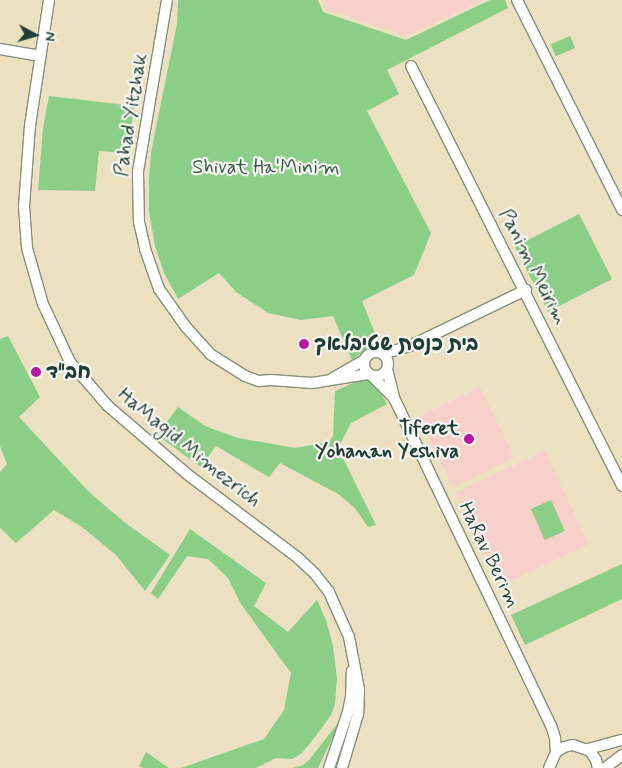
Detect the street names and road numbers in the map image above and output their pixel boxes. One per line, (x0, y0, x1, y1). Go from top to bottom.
street label: Pahad Yitzhak (109, 52, 153, 178)
street label: Panim Meirim (493, 205, 573, 329)
street label: HaMagid Mimezrich (114, 384, 264, 512)
street label: HaRav Berim (453, 498, 525, 612)

